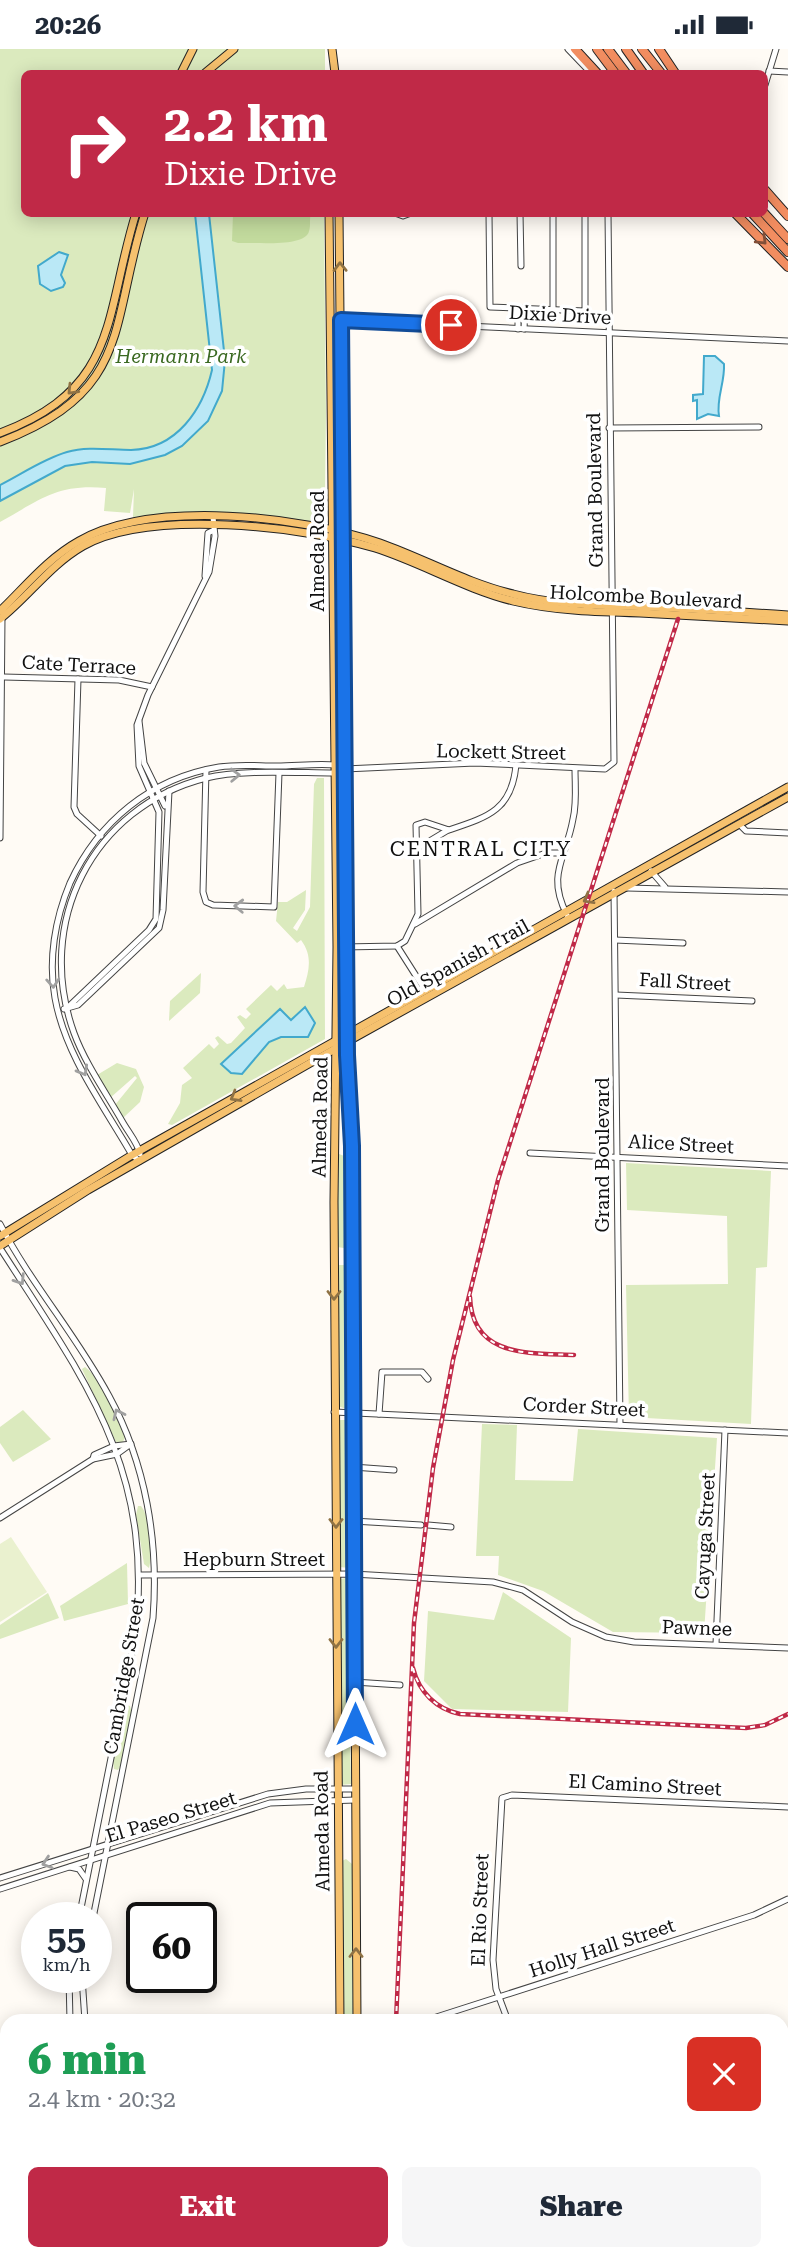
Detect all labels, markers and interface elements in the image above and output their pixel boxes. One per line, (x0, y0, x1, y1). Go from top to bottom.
text: 20:26 (35, 10, 101, 40)
text: 2.2 km (164, 96, 328, 153)
icon: right (49, 98, 140, 189)
text: Dixie Drive (164, 155, 337, 193)
one-way arrow (753, 232, 766, 245)
one-way arrow (332, 261, 348, 272)
pin (421, 295, 481, 355)
street label: Dixie Drive (508, 301, 612, 329)
icon: arrive (432, 306, 470, 344)
park label: Hermann Park (115, 345, 247, 368)
one-way arrow (68, 382, 81, 395)
street label: Grand Boulevard (582, 412, 608, 568)
street label: Almeda Road (306, 490, 329, 612)
street label: Holcombe Boulevard (549, 580, 743, 614)
street label: Cate Terrace (21, 651, 137, 679)
street label: Lockett Street (436, 739, 566, 765)
one-way arrow (230, 767, 241, 782)
district label: CENTRAL CITY (390, 837, 572, 861)
one-way arrow (583, 891, 595, 904)
one-way arrow (233, 898, 244, 913)
street label: Old Spanish Trail (383, 914, 533, 1012)
street label: Fall Street (639, 968, 731, 996)
one-way arrow (46, 978, 61, 989)
street label: Almeda Road (307, 1056, 333, 1178)
one-way arrow (75, 1064, 88, 1076)
street label: Grand Boulevard (591, 1077, 614, 1233)
one-way arrow (230, 1088, 243, 1101)
street label: Alice Street (628, 1130, 734, 1158)
one-way arrow (12, 1272, 25, 1285)
one-way arrow (326, 1290, 342, 1301)
street label: Corder Street (522, 1392, 646, 1422)
one-way arrow (112, 1409, 126, 1422)
street label: Cayuga Street (690, 1472, 720, 1600)
one-way arrow (328, 1518, 344, 1528)
street label: Hepburn Street (183, 1548, 325, 1571)
street label: Cambridge Street (99, 1596, 149, 1756)
street label: Pawnee (661, 1615, 733, 1641)
one-way arrow (328, 1638, 344, 1649)
position arrow (318, 1687, 392, 1761)
street label: Almeda Road (309, 1770, 335, 1892)
street label: El Camino Street (568, 1770, 722, 1800)
street label: El Paseo Street (103, 1786, 239, 1848)
street label: El Rio Street (467, 1853, 493, 1967)
one-way arrow (41, 1855, 53, 1869)
speed limit sign: 60 (126, 1902, 217, 1993)
street label: Holly Hall Street (526, 1914, 678, 1982)
text: 55 (47, 1918, 86, 1959)
one-way arrow (348, 1947, 364, 1958)
text: km/h (42, 1954, 91, 1975)
text: 6 min (28, 2035, 146, 2084)
button: close (687, 2037, 761, 2111)
text: 2.4 km · 20:32 (28, 2086, 176, 2113)
button: Exit (28, 2167, 388, 2247)
button: Share (402, 2167, 761, 2247)

